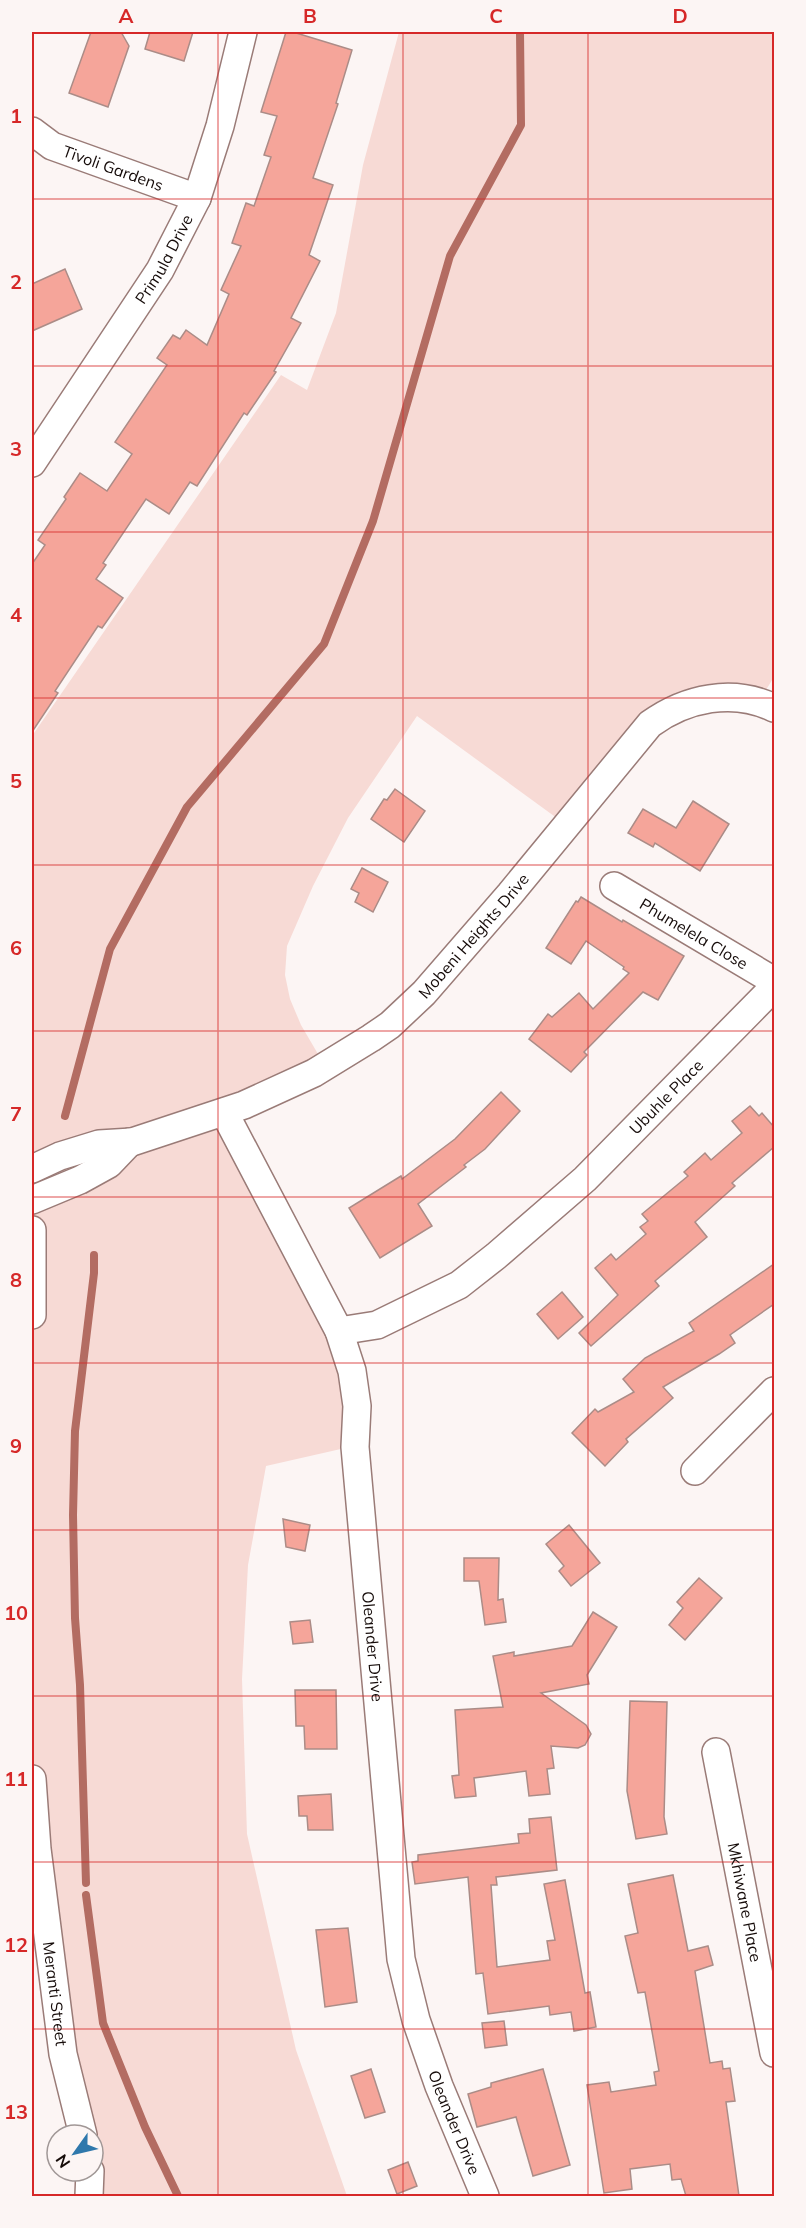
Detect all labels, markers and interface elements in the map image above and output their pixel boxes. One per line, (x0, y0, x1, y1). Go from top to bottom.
text: A (119, 3, 134, 28)
text: B (303, 3, 317, 28)
text: C (489, 3, 503, 28)
text: D (672, 3, 688, 28)
text: 1 (10, 103, 22, 128)
street label: Tivoli Gardens (60, 141, 166, 195)
street label: Primula Drive (130, 211, 197, 307)
text: 2 (10, 269, 22, 294)
text: 3 (10, 436, 22, 461)
text: 4 (10, 602, 22, 627)
text: 5 (10, 768, 22, 793)
street label: Mobeni Heights Drive (414, 869, 533, 1002)
street label: Phumelela Close (636, 894, 752, 973)
text: 6 (10, 935, 22, 960)
street label: Ubuhle Place (625, 1055, 707, 1138)
text: 7 (10, 1101, 22, 1126)
text: 8 (10, 1267, 22, 1292)
text: 9 (10, 1433, 22, 1458)
street label: Oleander Drive (358, 1590, 388, 1703)
text: 10 (4, 1600, 28, 1625)
text: 11 (4, 1766, 28, 1791)
street label: Mkhiwane Place (724, 1841, 766, 1964)
text: 12 (4, 1932, 28, 1957)
street label: Meranti Street (39, 1940, 72, 2047)
street label: Oleander Drive (424, 2068, 485, 2177)
text: 13 (4, 2099, 28, 2124)
north arrow (45, 2123, 105, 2183)
text: N (51, 2151, 74, 2172)

